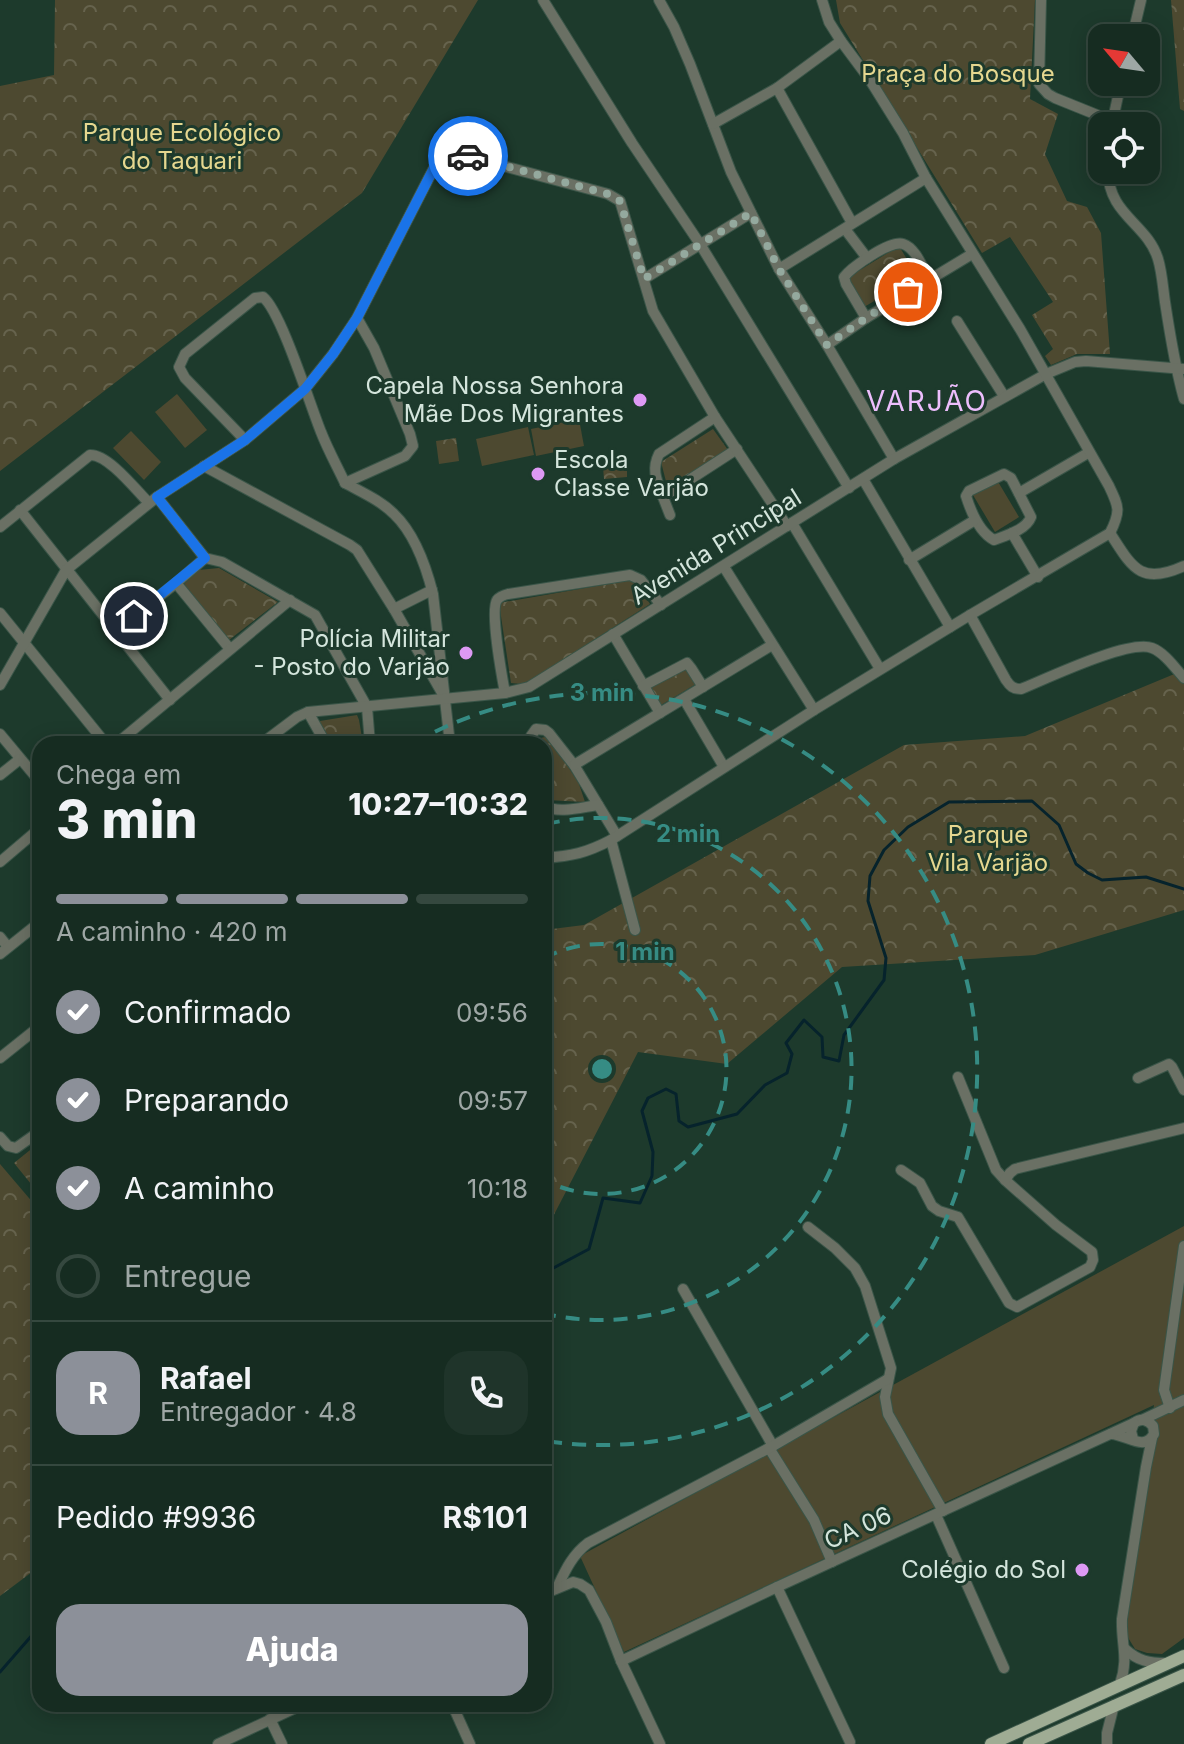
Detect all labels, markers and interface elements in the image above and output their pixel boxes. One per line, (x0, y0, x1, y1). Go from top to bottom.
north arrow (1088, 24, 1160, 96)
map controls (1088, 24, 1160, 184)
park label: Praça do Bosque (861, 59, 1055, 88)
button: locate (1088, 112, 1160, 184)
courier (428, 116, 508, 196)
park label: Parque Ecológico do Taquari (83, 118, 281, 175)
icon: car (446, 134, 490, 178)
pin (874, 258, 942, 326)
icon: bag (886, 270, 930, 314)
place label: Capela Nossa Senhora Mãe Dos Migrantes (366, 371, 624, 428)
district label: VARJÃO (866, 384, 988, 418)
marker: Capela Nossa Senhora Mãe Dos Migrantes (631, 391, 649, 409)
place label: Escola Classe Varjão (554, 445, 709, 502)
marker: Escola Classe Varjão (529, 465, 547, 483)
street label: Avenida Principal (625, 483, 806, 611)
pin (100, 582, 168, 650)
icon: home (112, 594, 156, 638)
place label: Polícia Militar - Posto do Varjão (253, 624, 450, 681)
marker: Polícia Militar - Posto do Varjão (457, 644, 475, 662)
text: 3 min (570, 678, 634, 707)
text: Chega em (56, 759, 181, 790)
text: 10:27–10:32 (348, 786, 528, 822)
text: 3 min (56, 788, 198, 851)
text: 2 min (656, 819, 720, 848)
park label: Parque Vila Varjão (928, 820, 1048, 877)
text: A caminho · 420 m (56, 916, 288, 947)
text: 1 min (615, 937, 675, 966)
icon: check (56, 990, 100, 1034)
text: Confirmado (124, 994, 291, 1030)
text: 09:56 (456, 997, 528, 1028)
centre of rings (588, 1055, 616, 1083)
icon: check (56, 1078, 100, 1122)
text: Preparando (124, 1082, 289, 1118)
text: 09:57 (457, 1085, 528, 1116)
icon: check (56, 1166, 100, 1210)
text: A caminho (124, 1170, 274, 1206)
text: 10:18 (467, 1173, 528, 1204)
text: Entregue (124, 1258, 252, 1294)
button: phone (444, 1351, 528, 1435)
text: Rafael (160, 1360, 252, 1396)
text: R (88, 1375, 108, 1411)
text: Entregador · 4.8 (160, 1396, 357, 1427)
text: Pedido #9936 (56, 1499, 256, 1535)
text: R$101 (443, 1499, 528, 1535)
street label: CA 06 (820, 1500, 896, 1555)
place label: Colégio do Sol (901, 1555, 1066, 1584)
marker: Colégio do Sol (1073, 1561, 1091, 1579)
button: Ajuda (56, 1604, 528, 1696)

